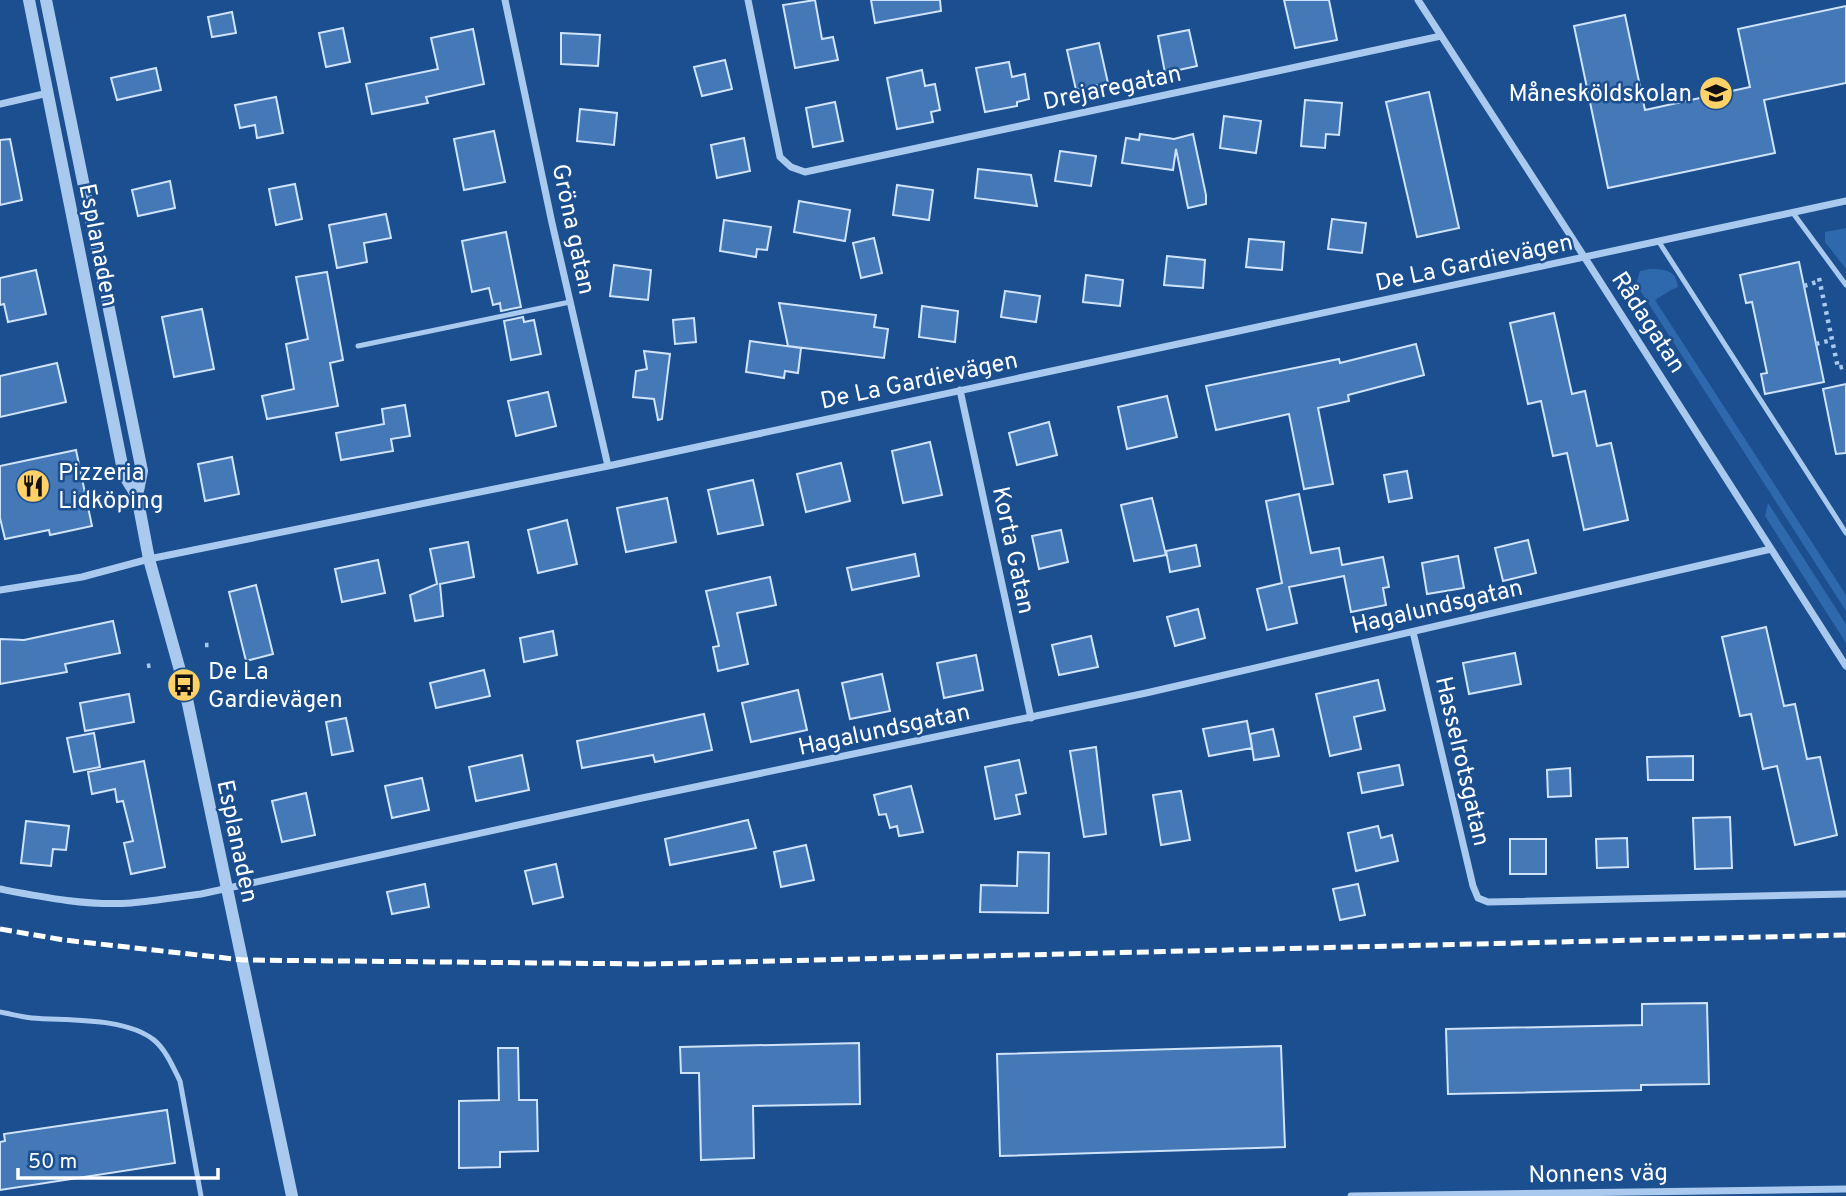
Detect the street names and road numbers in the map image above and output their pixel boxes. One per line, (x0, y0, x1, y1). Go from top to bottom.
street label: Drejaregatan (1041, 60, 1184, 118)
street label: Gröna gatan (544, 161, 600, 297)
street label: Esplanaden (70, 181, 124, 309)
street label: De La Gardievägen (1373, 228, 1576, 300)
street label: Rådagatan (1603, 267, 1691, 379)
street label: De La Gardievägen (818, 346, 1021, 418)
street label: Korta Gatan (984, 484, 1040, 617)
street label: Hagalundsgatan (1349, 574, 1526, 642)
street label: Hasselrotsgatan (1427, 674, 1495, 849)
street label: Hagalundsgatan (796, 698, 973, 764)
street label: Esplanaden (208, 777, 264, 906)
street label: Nonnens väg (1528, 1159, 1668, 1191)

